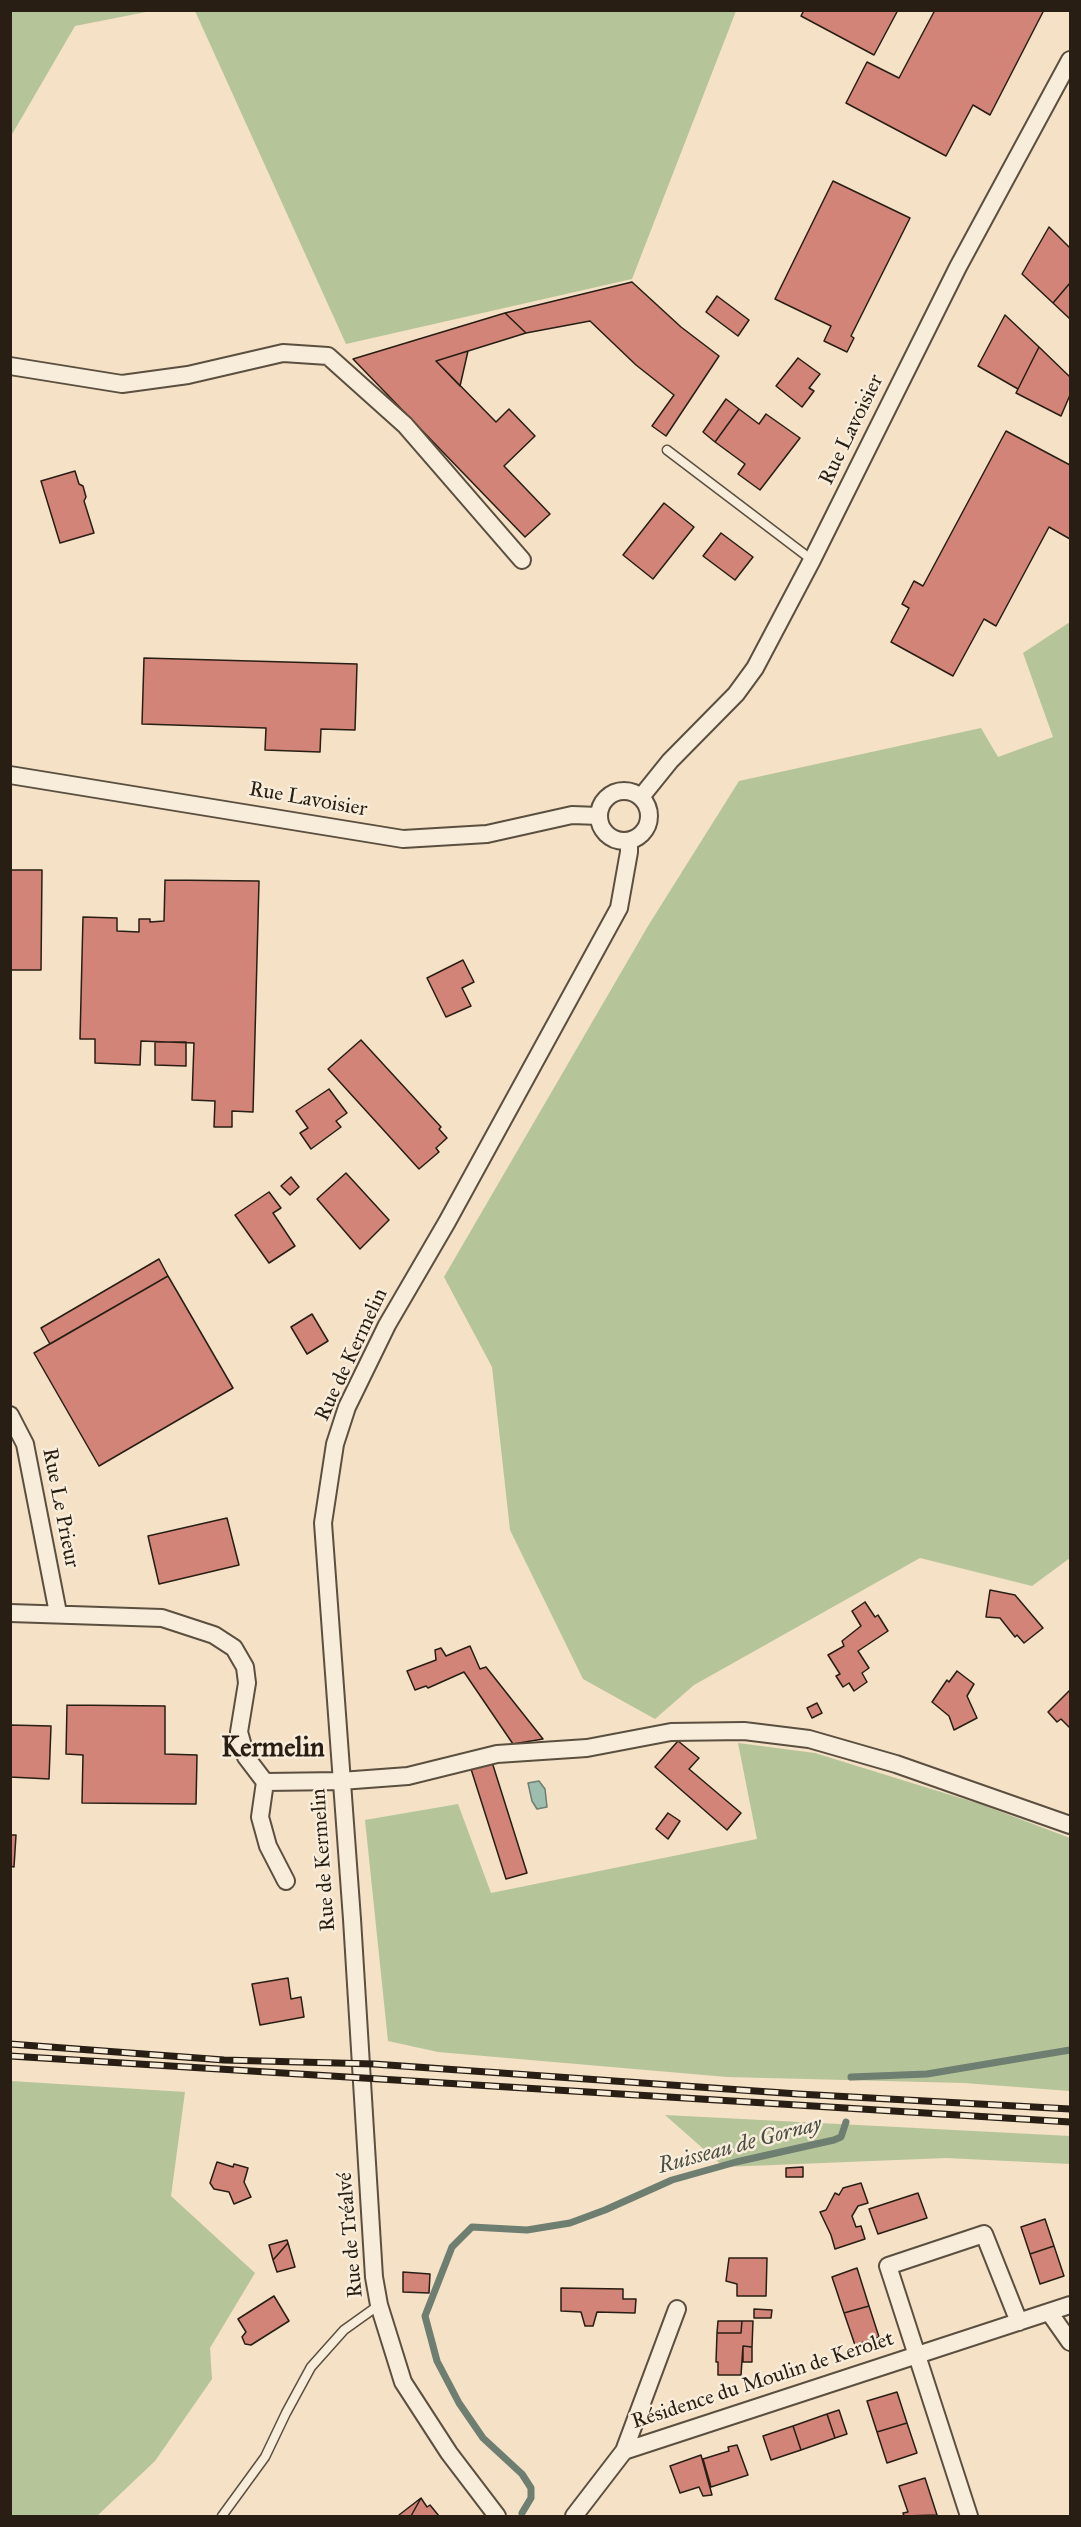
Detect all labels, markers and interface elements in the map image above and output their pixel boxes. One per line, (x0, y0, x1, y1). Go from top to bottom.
street label: Rue Lavoisier (814, 371, 890, 489)
street label: Rue Lavoisier (247, 777, 369, 823)
street label: Rue de Kermelin (310, 1285, 394, 1425)
street label: Rue Le Prieur (36, 1446, 84, 1570)
district label: Kermelin (221, 1733, 325, 1765)
street label: Rue de Kermelin (306, 1788, 342, 1932)
water label: Ruisseau de Gornay (655, 2112, 825, 2180)
street label: Rue de Tréalvé (333, 2171, 369, 2299)
street label: Résidence du Moulin de Kerolet (629, 2327, 897, 2435)

